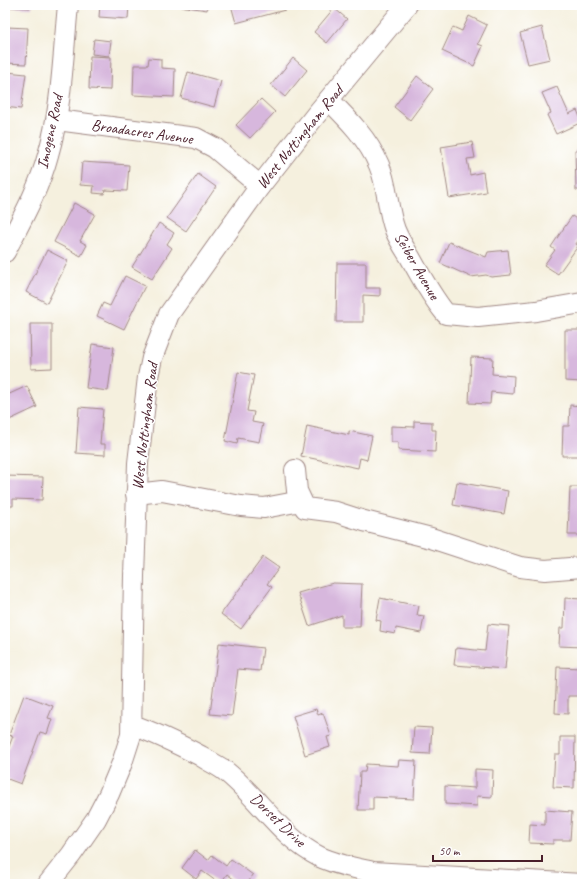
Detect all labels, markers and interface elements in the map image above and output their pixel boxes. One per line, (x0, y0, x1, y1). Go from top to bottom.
street label: West Nottingham Road (252, 79, 350, 193)
street label: Imogene Road (32, 90, 68, 171)
street label: Broadacres Avenue (90, 115, 196, 149)
street label: Seiber Avenue (390, 229, 445, 305)
street label: West Nottingham Road (127, 359, 163, 491)
street label: Dorset Drive (246, 789, 311, 853)
scale bar (433, 837, 542, 863)
text: 50 m (439, 843, 461, 859)

